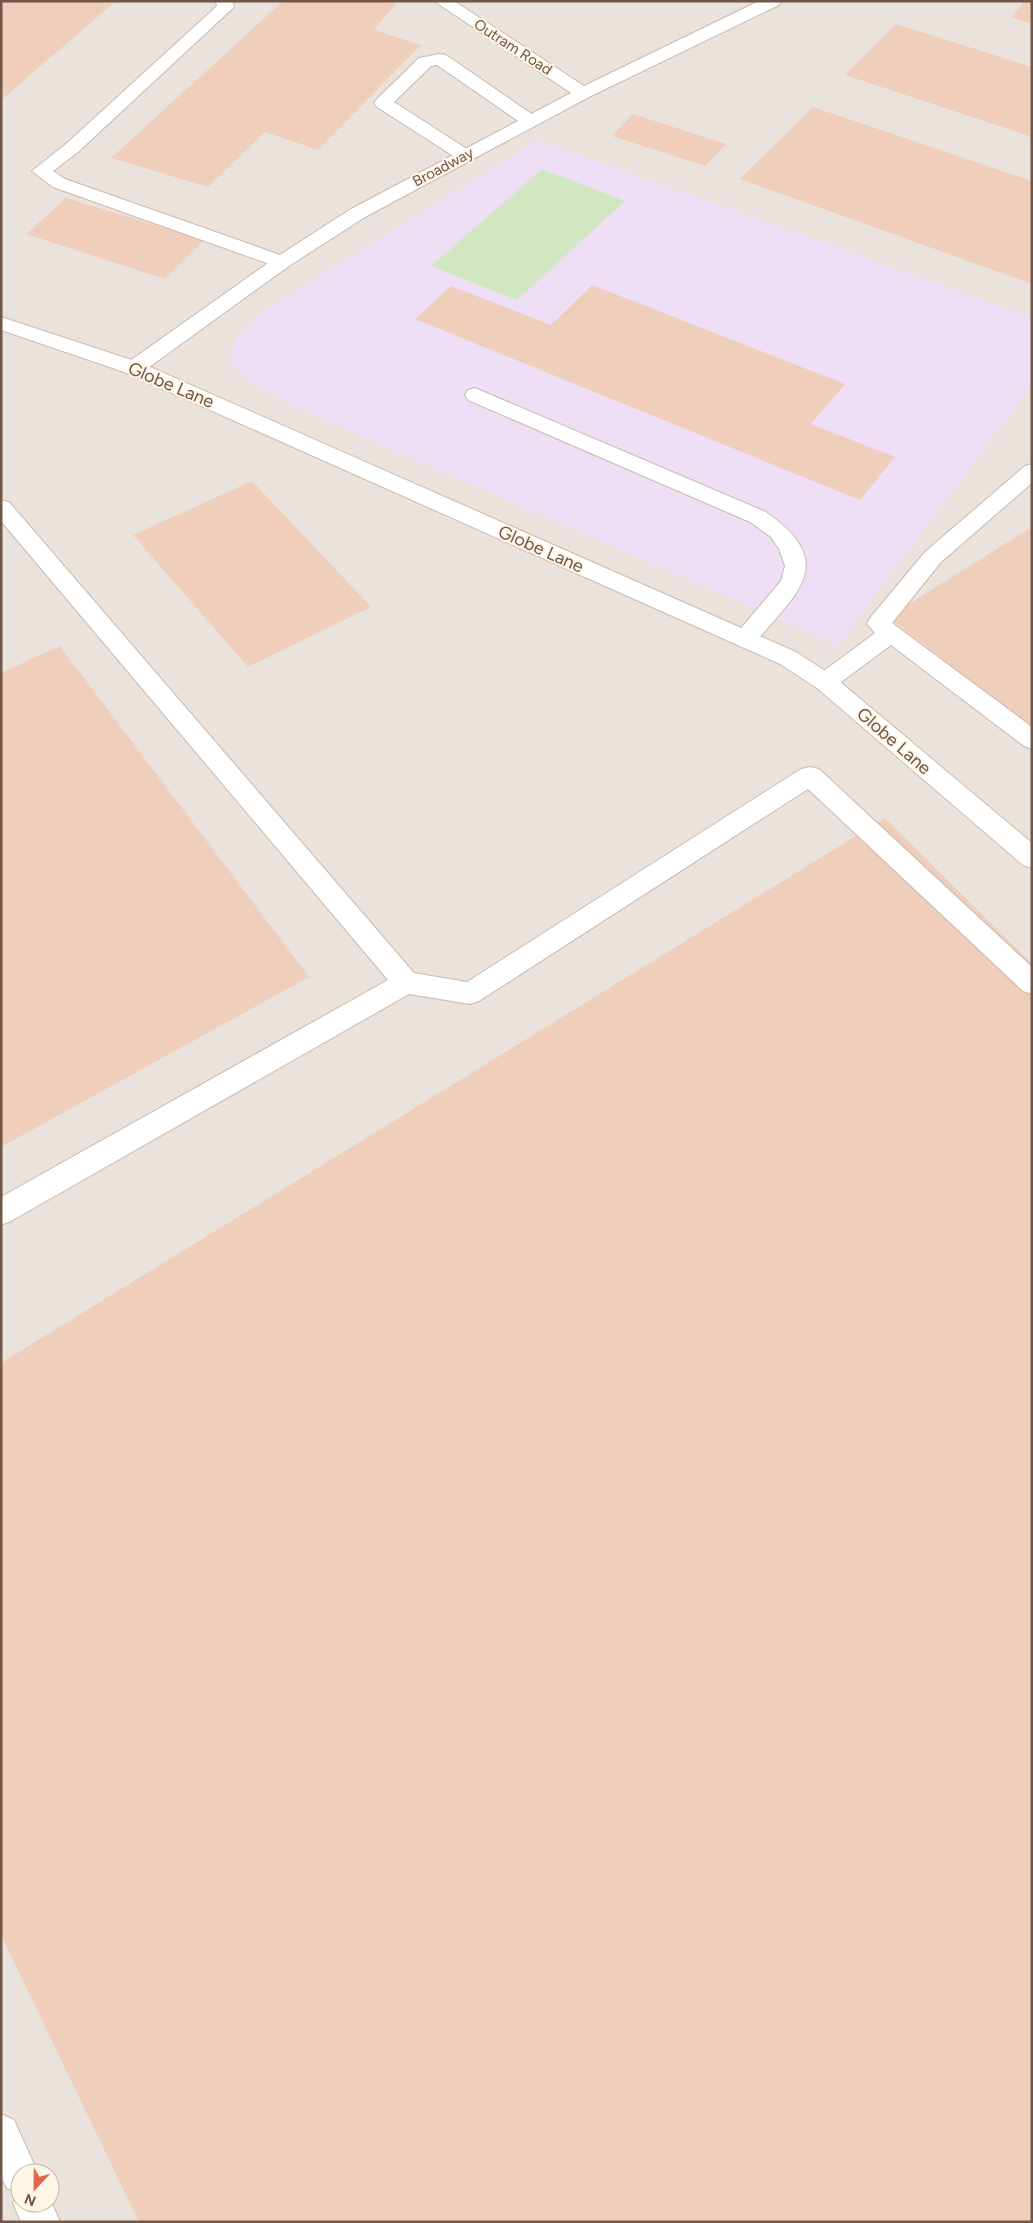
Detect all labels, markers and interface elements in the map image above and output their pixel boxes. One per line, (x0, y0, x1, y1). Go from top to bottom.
street label: Outram Road (471, 15, 555, 79)
street label: Broadway (409, 143, 477, 191)
street label: Globe Lane (125, 357, 217, 413)
street label: Globe Lane (495, 520, 587, 578)
street label: Globe Lane (852, 703, 936, 779)
north arrow (10, 2163, 60, 2213)
text: N (22, 2190, 39, 2209)

